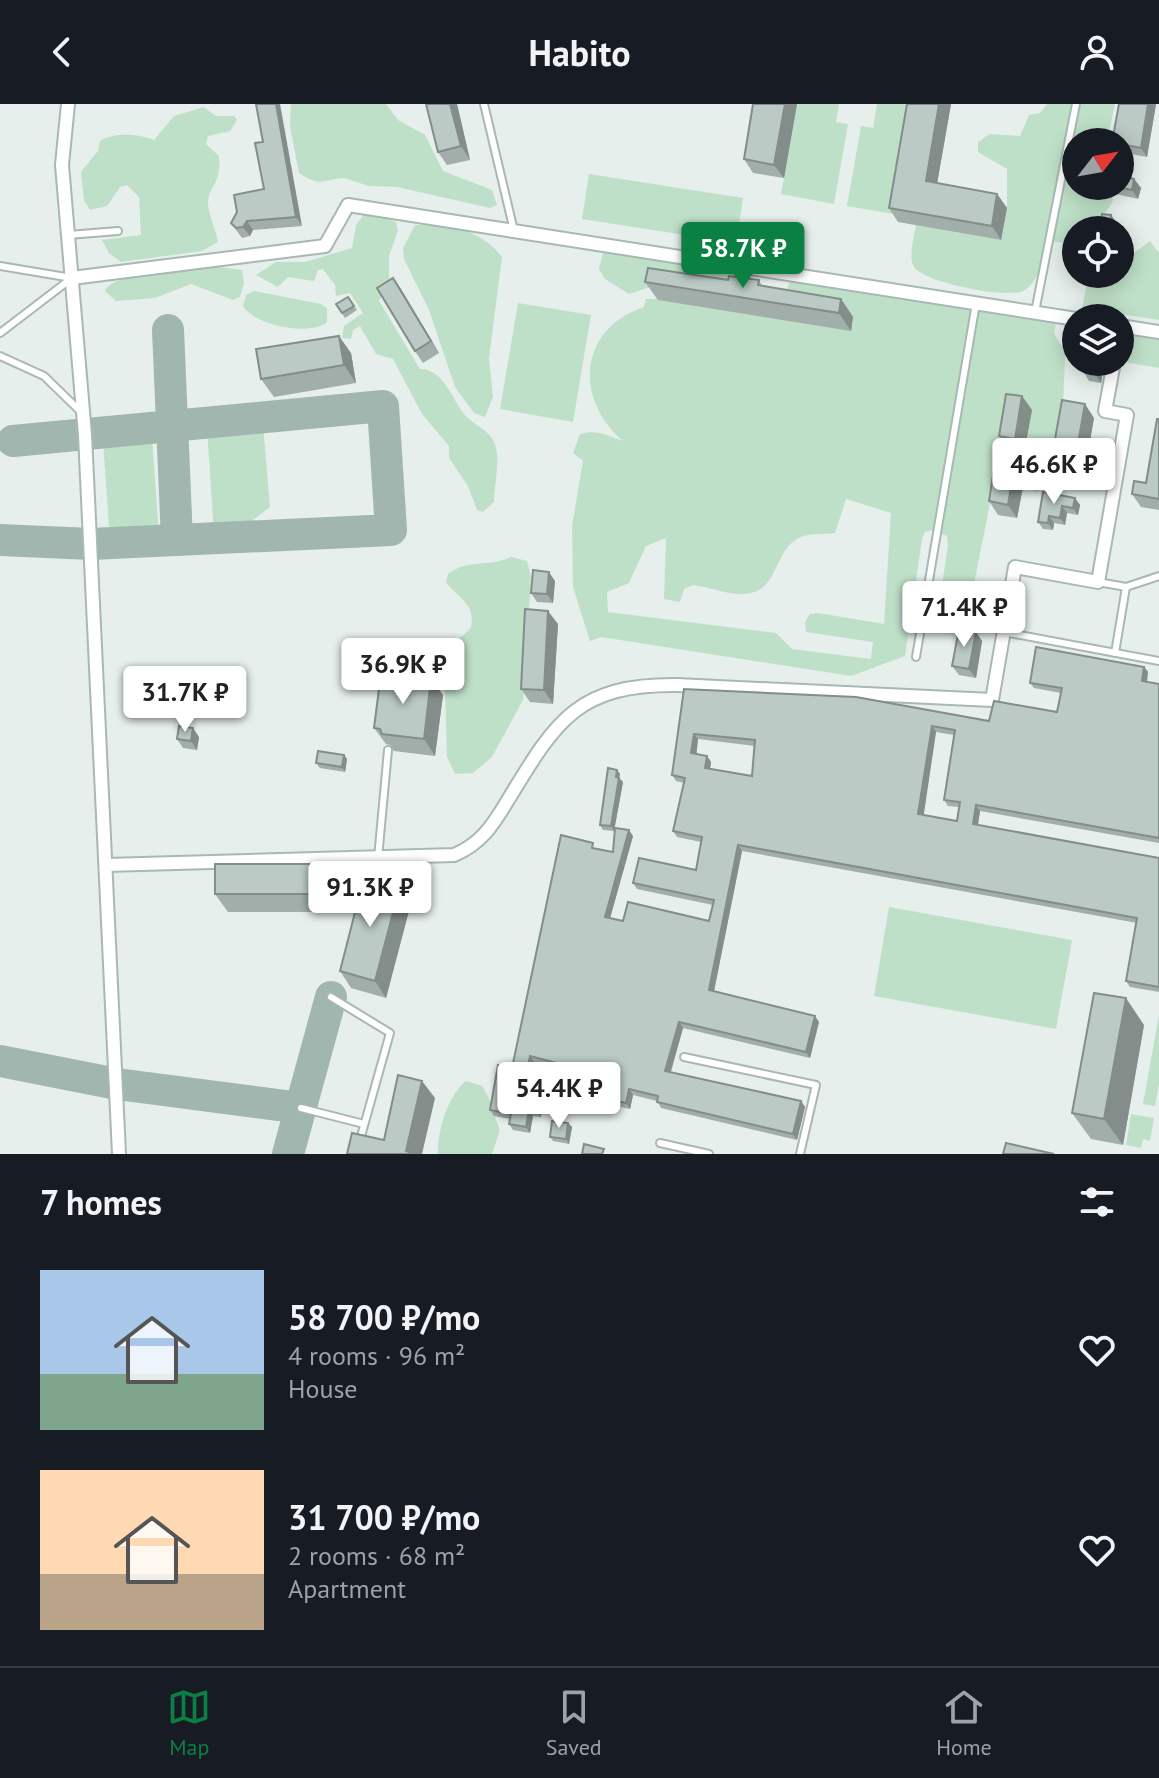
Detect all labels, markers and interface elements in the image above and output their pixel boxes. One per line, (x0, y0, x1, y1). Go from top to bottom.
text: Habito (529, 29, 631, 76)
icon: back (40, 30, 84, 74)
icon: person (1075, 30, 1119, 74)
north arrow (1062, 128, 1134, 200)
map controls (1062, 128, 1134, 376)
button: locate (1062, 216, 1134, 288)
pin: 58.7K ₽ (669, 222, 817, 290)
text: 58.7K ₽ (699, 231, 787, 264)
button: layers (1062, 304, 1134, 376)
pin: 46.6K ₽ (980, 438, 1128, 506)
text: 46.6K ₽ (1010, 447, 1098, 480)
pin: 71.4K ₽ (890, 581, 1038, 649)
text: 71.4K ₽ (920, 590, 1008, 623)
pin: 36.9K ₽ (329, 638, 477, 706)
text: 36.9K ₽ (359, 647, 447, 680)
pin: 31.7K ₽ (111, 666, 259, 734)
text: 31.7K ₽ (141, 675, 229, 708)
pin: 91.3K ₽ (296, 861, 444, 929)
text: 91.3K ₽ (326, 870, 414, 903)
pin: 54.4K ₽ (485, 1062, 633, 1130)
text: 54.4K ₽ (515, 1071, 603, 1104)
text: 7 homes (40, 1180, 162, 1224)
icon: filters (1075, 1180, 1119, 1224)
text: 58 700 ₽/mo (288, 1295, 480, 1339)
icon: home (104, 1302, 200, 1398)
icon: heart (1075, 1328, 1119, 1372)
text: 4 rooms · 96 m² (288, 1339, 465, 1372)
text: House (288, 1372, 358, 1405)
text: 31 700 ₽/mo (288, 1495, 480, 1539)
icon: home (104, 1502, 200, 1598)
icon: heart (1075, 1528, 1119, 1572)
text: 2 rooms · 68 m² (288, 1539, 465, 1572)
text: Apartment (288, 1572, 406, 1605)
tab: Map (167, 1685, 211, 1761)
tab: Saved (546, 1685, 602, 1761)
tab: Home (936, 1685, 992, 1761)

